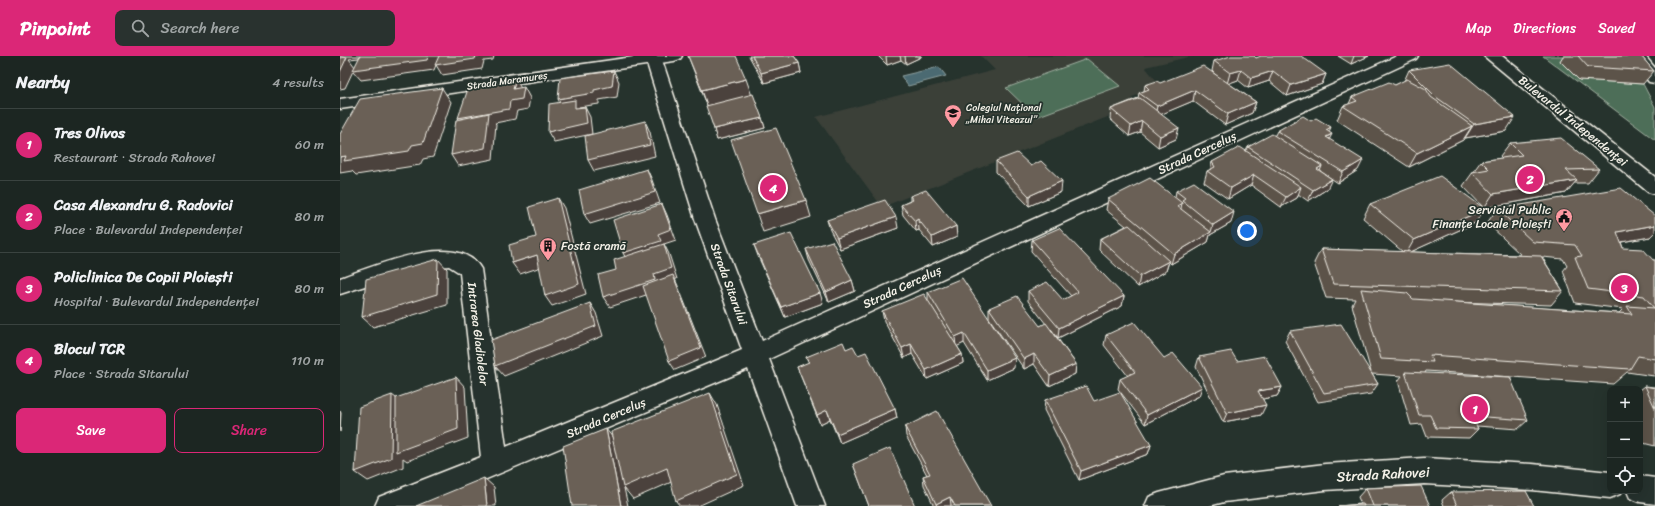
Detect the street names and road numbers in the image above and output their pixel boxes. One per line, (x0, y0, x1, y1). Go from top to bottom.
street label: Strada Maramureș (466, 66, 549, 96)
street label: Bulevardul Independenței (1513, 70, 1633, 173)
street label: Strada Cerceluș (1154, 125, 1241, 181)
street label: Strada Sitarului (704, 240, 754, 329)
street label: Strada Cerceluș (859, 259, 946, 315)
street label: Intrarea Gladiolelor (461, 280, 495, 388)
street label: Strada Cerceluș (563, 391, 650, 445)
street label: Strada Rahovei (1336, 460, 1431, 489)

